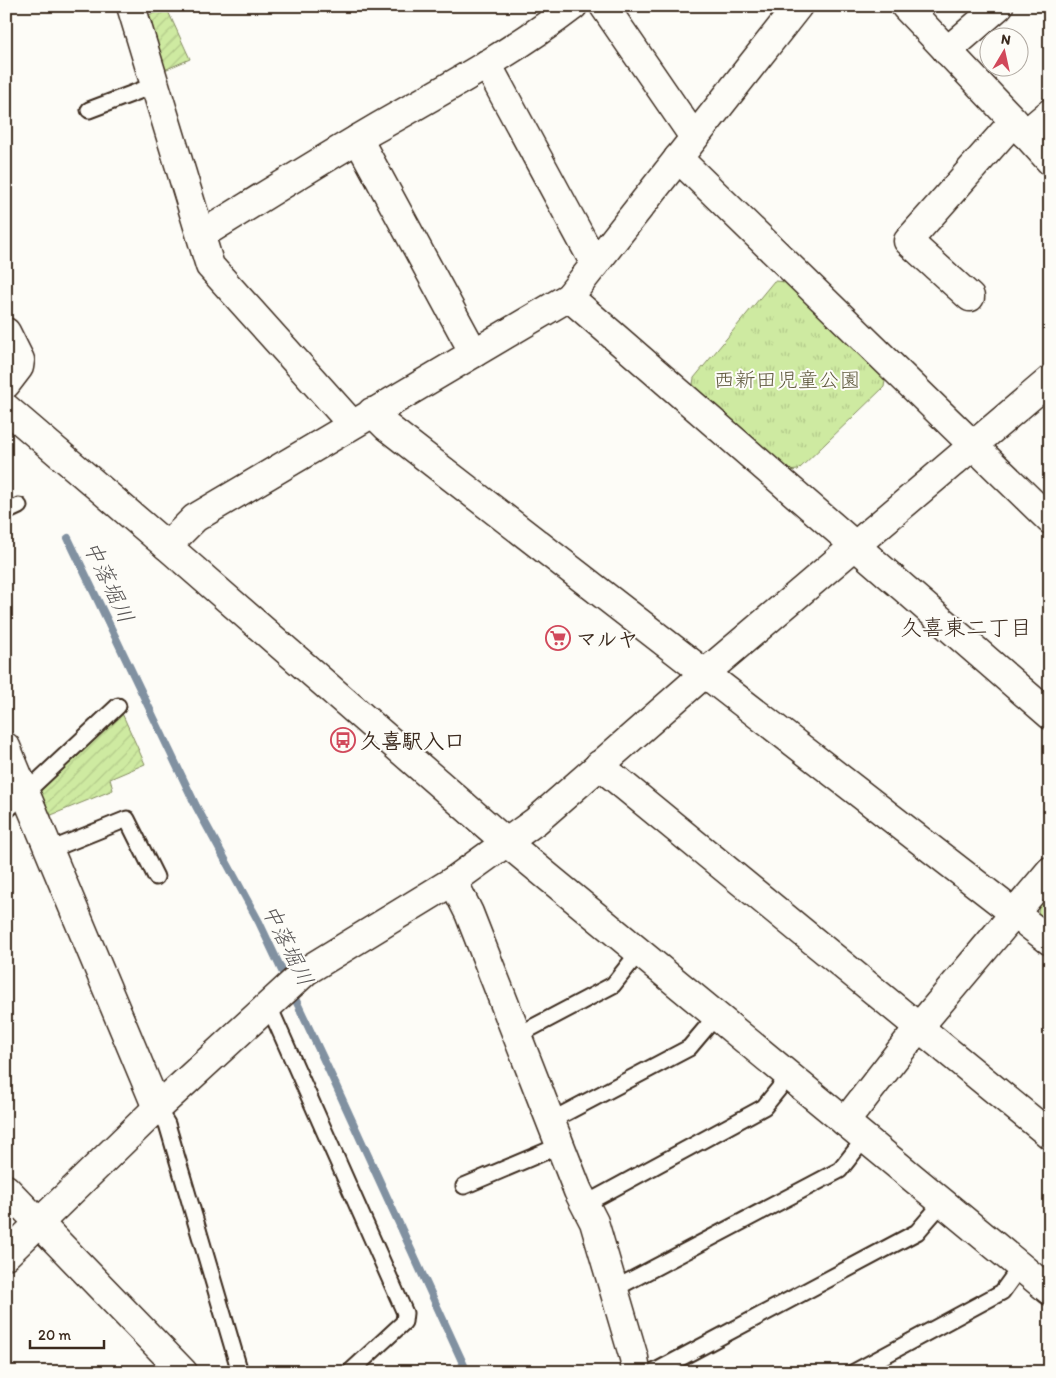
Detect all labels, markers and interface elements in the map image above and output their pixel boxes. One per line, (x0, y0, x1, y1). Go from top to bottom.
north arrow (978, 28, 1028, 78)
text: N (1000, 31, 1012, 49)
park label: 西新田児童公園 (714, 367, 861, 392)
water label: 中落堀川 (78, 536, 140, 628)
district label: 久喜東二丁目 (900, 614, 1032, 641)
supermarket icon: マルヤ (545, 625, 571, 651)
place label: マルヤ (576, 626, 639, 651)
bus stop icon: 久喜駅入口 (330, 727, 356, 753)
place label: 久喜駅入口 (360, 728, 465, 753)
water label: 中落堀川 (257, 900, 319, 990)
scale bar (30, 1318, 104, 1350)
text: 20 m (38, 1326, 72, 1344)

